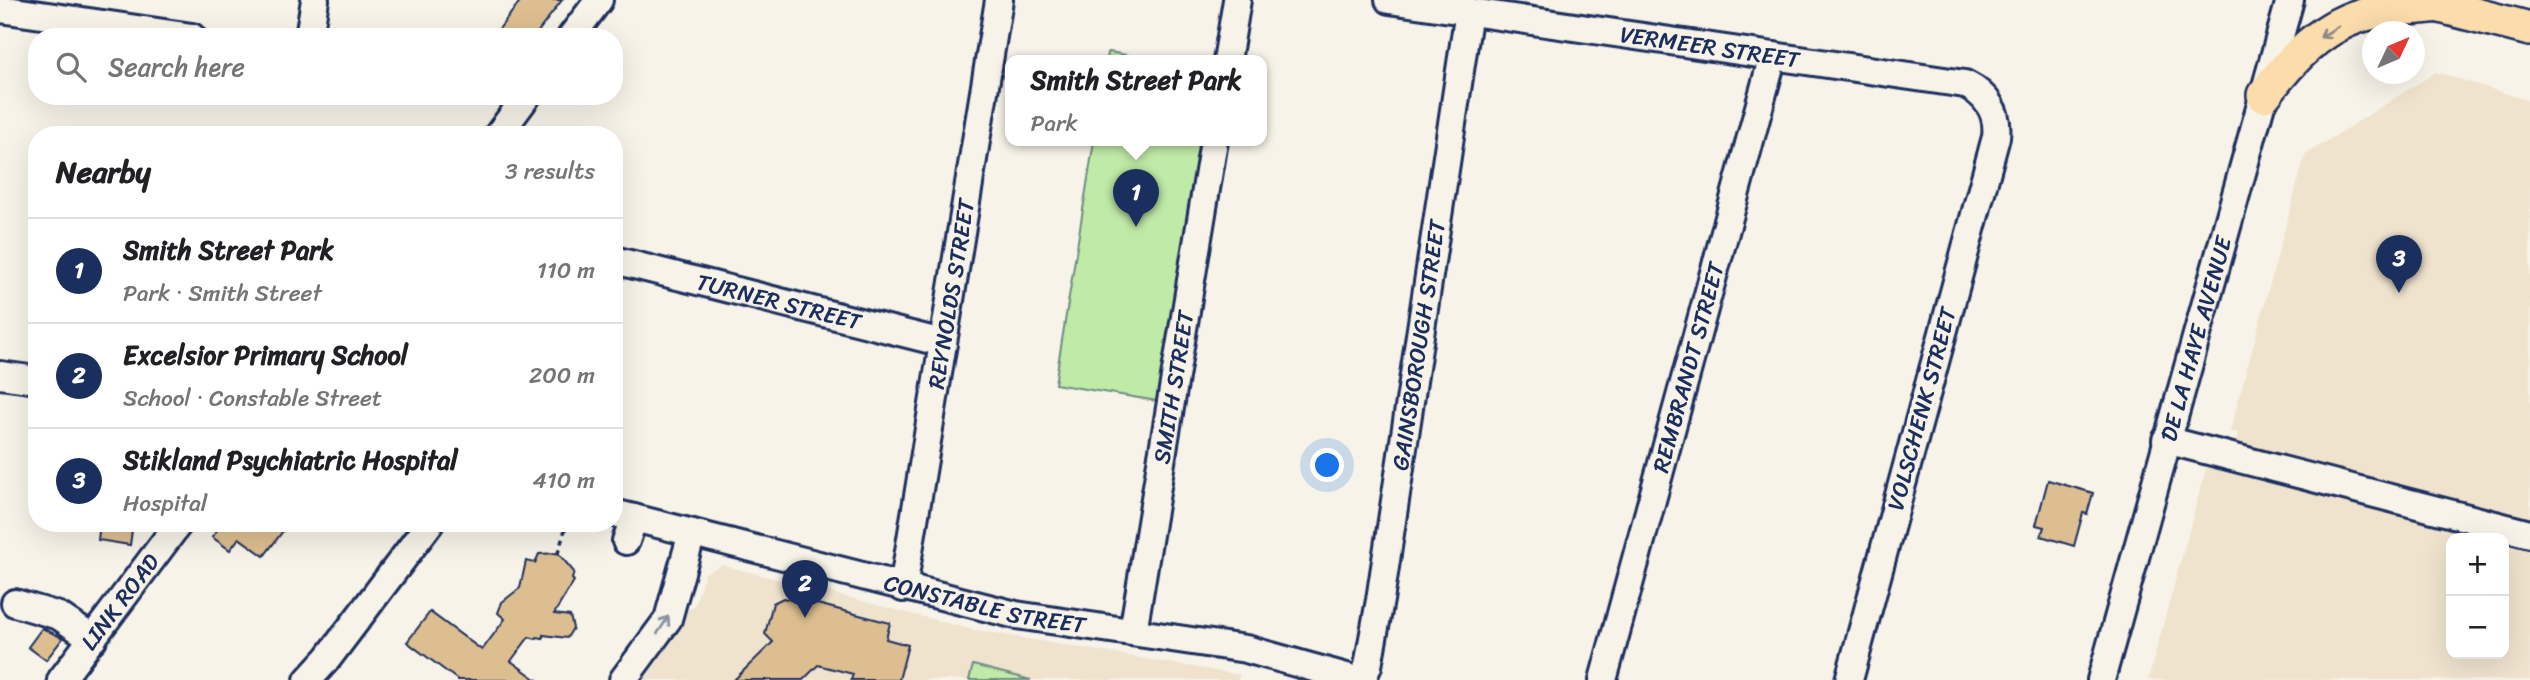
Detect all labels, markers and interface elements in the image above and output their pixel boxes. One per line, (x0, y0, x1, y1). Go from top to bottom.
street label: VERMEER STREET (1617, 13, 1804, 80)
north arrow (2362, 21, 2425, 84)
one-way arrow (2319, 25, 2339, 39)
search box (28, 28, 623, 105)
text: Search here (108, 44, 245, 90)
icon: search (52, 48, 90, 86)
popup (1005, 55, 1267, 146)
text: Smith Street Park (1031, 57, 1241, 103)
text: Park (1031, 103, 1078, 144)
text: Nearby (56, 145, 151, 199)
text: 3 results (505, 151, 595, 192)
pin: 1 (1113, 169, 1159, 227)
street label: REYNOLDS STREET (915, 195, 987, 392)
street label: GAINSBOROUGH STREET (1379, 216, 1458, 473)
text: Smith Street Park (123, 227, 334, 273)
street label: DE LA HAYE AVENUE (2148, 230, 2244, 446)
pin: 3 (2376, 235, 2422, 293)
text: 1 (74, 250, 84, 291)
text: 110 m (537, 250, 595, 291)
street label: REMBRANDT STREET (1640, 256, 1737, 477)
street label: TURNER STREET (692, 261, 867, 343)
text: Park · Smith Street (123, 273, 322, 314)
street label: VOLSCHENK STREET (1875, 301, 1969, 515)
street label: SMITH STREET (1141, 306, 1206, 467)
text: Excelsior Primary School (123, 332, 408, 378)
text: 2 (72, 355, 86, 396)
text: 200 m (529, 355, 595, 396)
text: School · Constable Street (123, 378, 382, 419)
text: Stikland Psychiatric Hospital (123, 437, 458, 483)
your location (1310, 448, 1344, 482)
text: 3 (73, 460, 85, 501)
text: 410 m (533, 460, 595, 501)
text: Hospital (123, 483, 207, 524)
map controls (2446, 533, 2509, 659)
button: + (2446, 533, 2509, 596)
street label: LINK ROAD (69, 544, 170, 659)
pin: 2 (782, 560, 828, 618)
street label: CONSTABLE STREET (880, 562, 1089, 646)
button: − (2446, 596, 2509, 659)
one-way arrow (656, 615, 670, 635)

